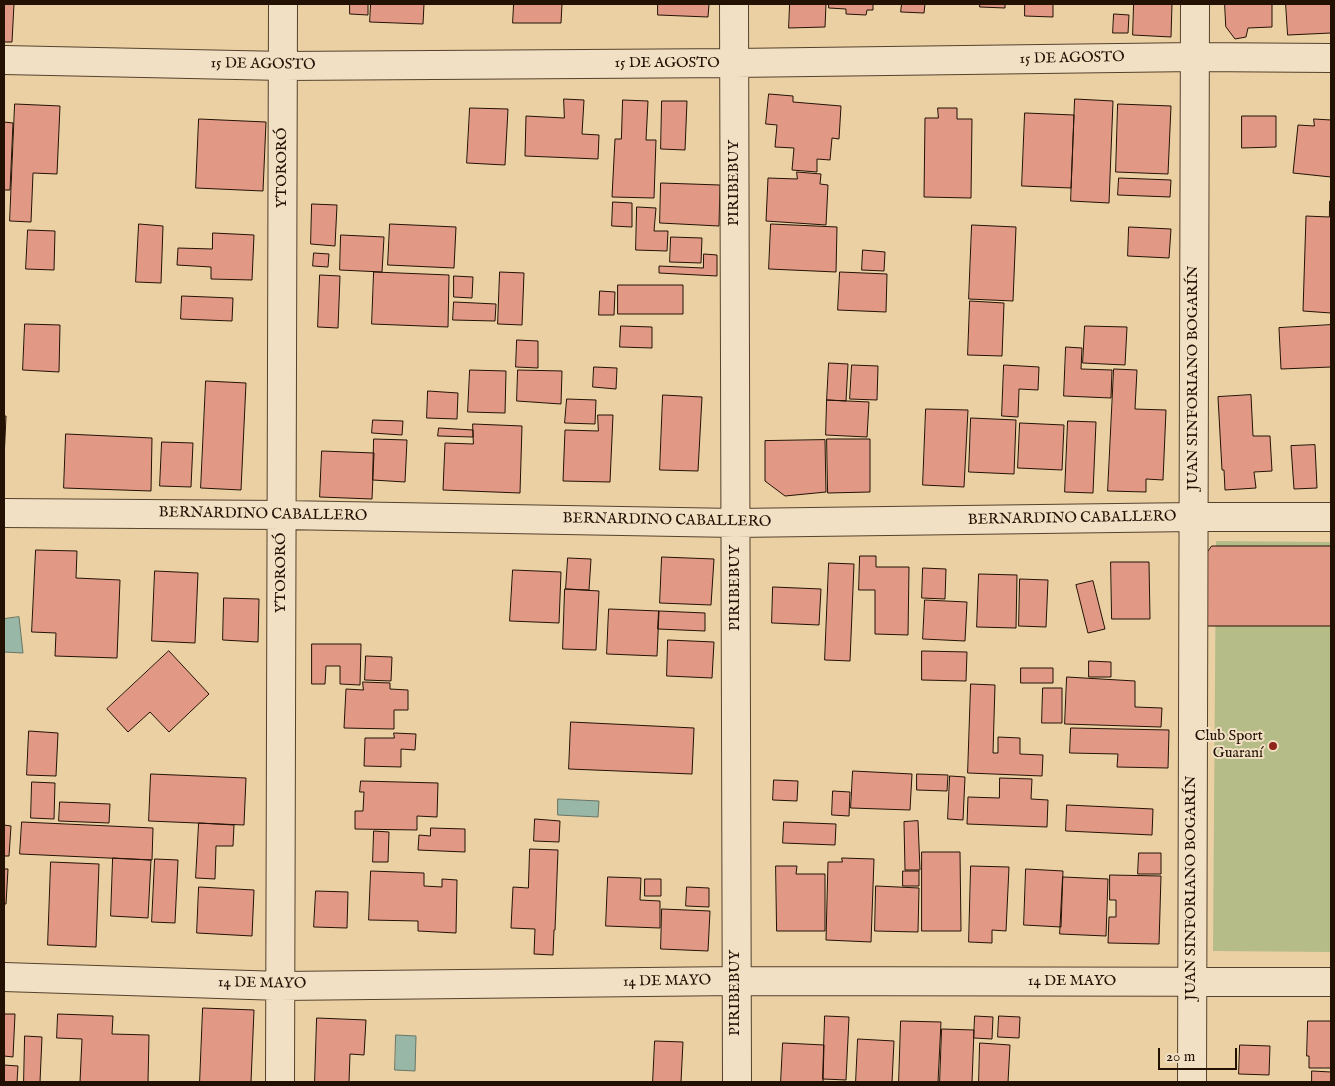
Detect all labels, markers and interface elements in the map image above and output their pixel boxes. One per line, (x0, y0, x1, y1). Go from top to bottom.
street label: 15 DE AGOSTO (1019, 49, 1125, 69)
street label: 15 DE AGOSTO (210, 55, 316, 75)
street label: 15 DE AGOSTO (614, 55, 720, 73)
street label: YTORORÓ (274, 128, 292, 208)
street label: PIRIBEBUY (726, 140, 744, 226)
street label: JUAN SINFORIANO BOGARÍN (1185, 266, 1203, 490)
street label: BERNARDINO CABALLERO (159, 504, 367, 526)
street label: BERNARDINO CABALLERO (968, 508, 1176, 530)
street label: BERNARDINO CABALLERO (563, 510, 771, 532)
street label: YTORORÓ (273, 533, 291, 613)
street label: PIRIBEBUY (727, 545, 745, 631)
place label: Club Sport Guaraní (1195, 728, 1263, 763)
marker: Club Sport Guaraní (1267, 740, 1279, 752)
street label: JUAN SINFORIANO BOGARÍN (1183, 776, 1201, 1000)
street label: PIRIBEBUY (727, 950, 745, 1036)
street label: 14 DE MAYO (623, 972, 711, 992)
street label: 14 DE MAYO (1028, 973, 1116, 991)
street label: 14 DE MAYO (218, 974, 306, 994)
scale bar (1160, 1038, 1239, 1070)
text: 20 m (1166, 1047, 1195, 1066)

